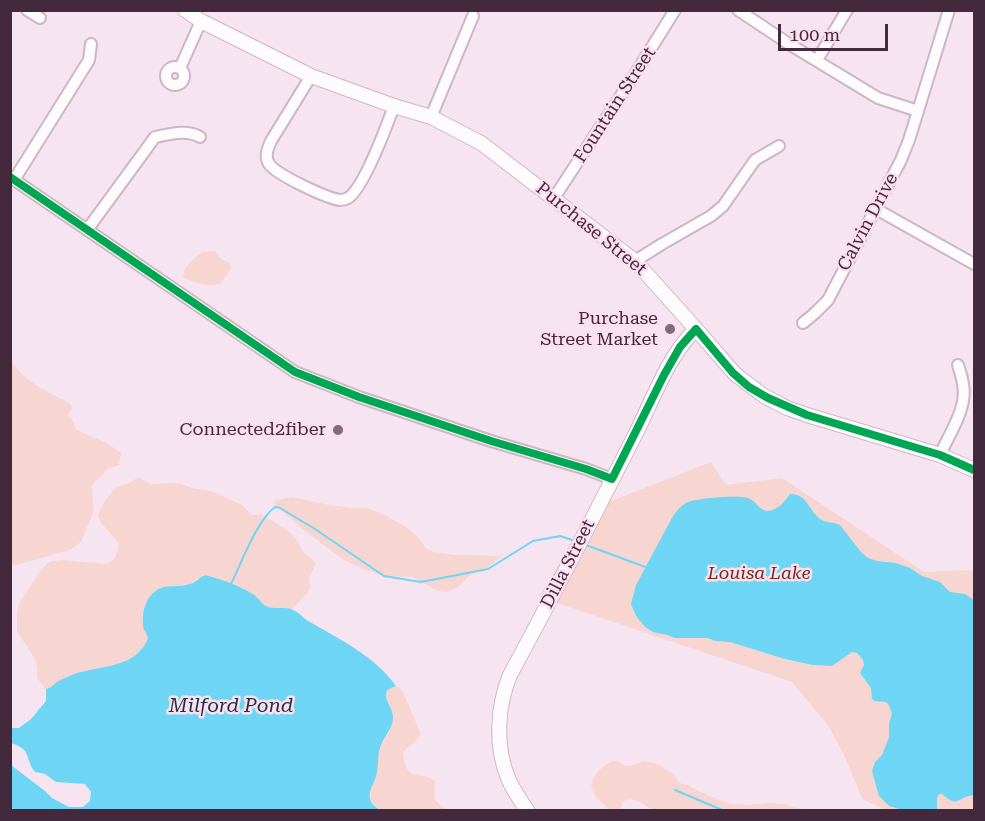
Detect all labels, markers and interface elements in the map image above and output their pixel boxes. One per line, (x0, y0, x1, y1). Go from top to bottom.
scale bar (781, 12, 890, 50)
text: 100 m (789, 24, 840, 45)
street label: Fountain Street (570, 43, 660, 167)
street label: Calvin Drive (833, 169, 903, 275)
street label: Purchase Street (531, 178, 651, 280)
place label: Purchase Street Market (540, 308, 658, 350)
marker: Purchase Street Market (663, 322, 677, 336)
place label: Connected2fiber (180, 419, 326, 441)
marker: Connected2fiber (331, 423, 345, 437)
street label: Dilla Street (536, 516, 600, 612)
park label: Louisa Lake (707, 563, 811, 585)
water label: Milford Pond (169, 694, 293, 718)

